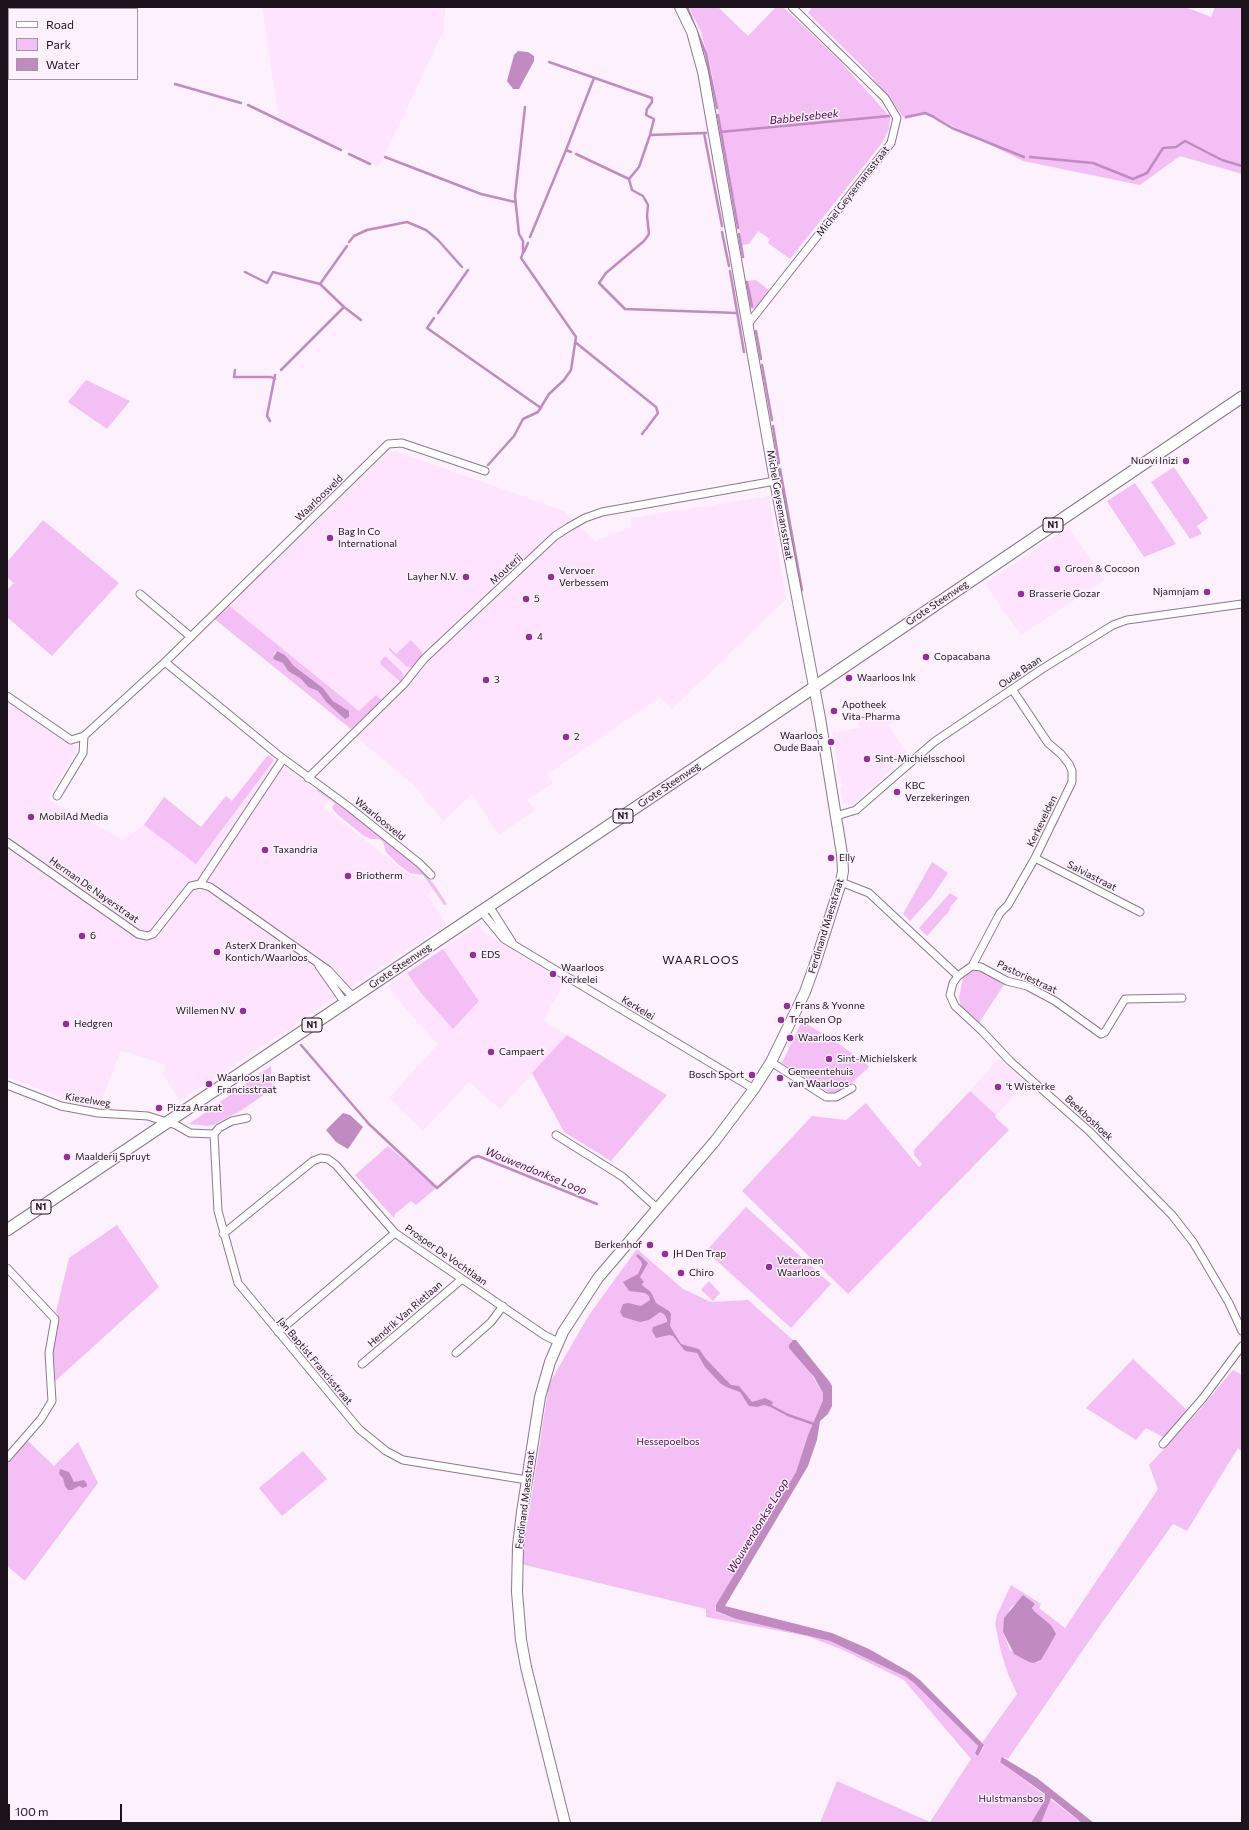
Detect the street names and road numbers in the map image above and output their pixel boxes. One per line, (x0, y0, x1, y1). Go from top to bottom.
street label: Michel Geysemansstraat (814, 143, 892, 239)
street label: Michel Geysemansstraat (764, 449, 796, 561)
street label: Waarloosveld (293, 472, 345, 524)
road number: N1 (1043, 518, 1063, 532)
street label: Mouterij (487, 551, 525, 587)
street label: Grote Steenweg (903, 578, 971, 628)
street label: Oude Baan (996, 653, 1044, 691)
street label: Grote Steenweg (635, 760, 703, 810)
street label: Kerkevelden (1024, 793, 1060, 849)
street label: Waarloosveld (352, 795, 408, 843)
road number: N1 (613, 809, 633, 823)
street label: Herman De Nayerstraat (47, 854, 141, 926)
street label: Salviastraat (1065, 858, 1119, 894)
street label: Ferdinand Maesstraat (806, 877, 846, 975)
street label: Grote Steenweg (366, 941, 434, 991)
street label: Pastoriestraat (995, 958, 1059, 996)
street label: Kerkelei (619, 993, 657, 1023)
road number: N1 (302, 1018, 322, 1032)
street label: Kiezelweg (64, 1090, 112, 1110)
street label: Beekboshoek (1063, 1093, 1115, 1143)
road number: N1 (31, 1200, 51, 1214)
street label: Prosper De Vochtlaan (402, 1222, 490, 1288)
street label: Hendrik Van Rietlaan (365, 1278, 445, 1350)
street label: Jan Baptist Francisstraat (275, 1315, 355, 1407)
street label: Ferdinand Maesstraat (513, 1450, 537, 1550)

